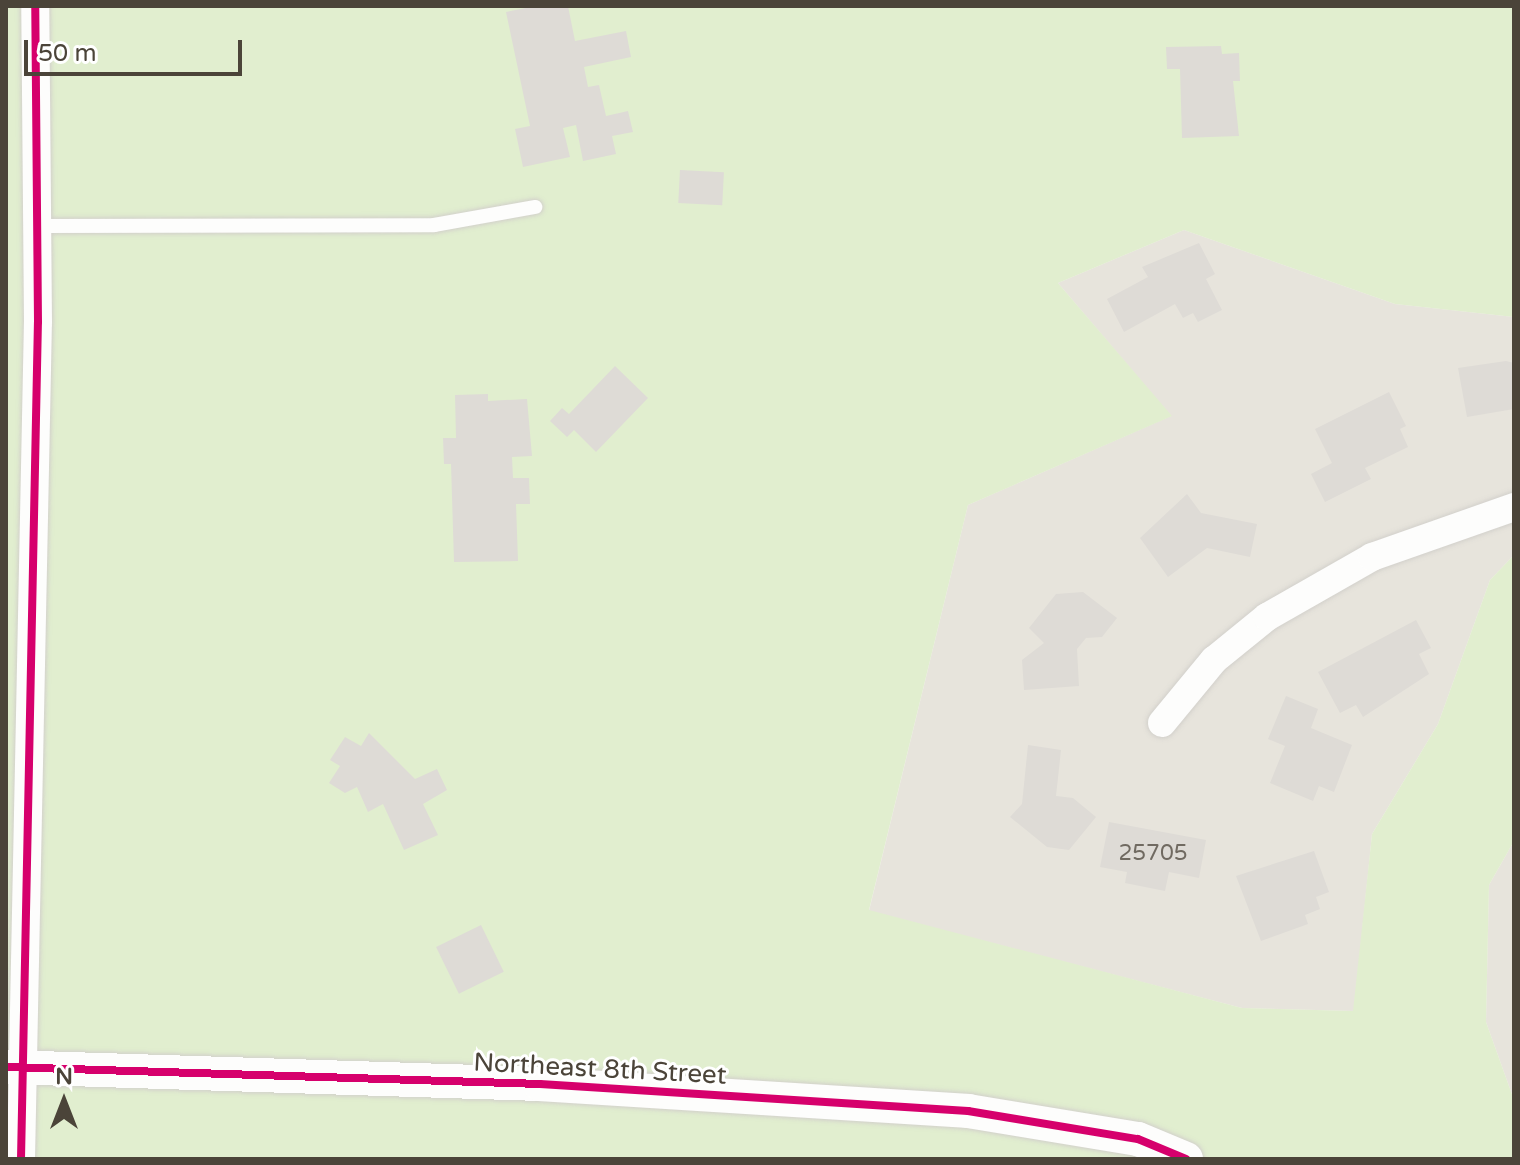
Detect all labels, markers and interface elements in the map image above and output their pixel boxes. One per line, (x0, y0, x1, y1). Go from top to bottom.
scale bar (28, 24, 246, 74)
text: 50 m (38, 39, 96, 68)
house number: 25705 (1118, 841, 1188, 867)
street label: Northeast 8th Street (473, 1047, 727, 1091)
north arrow (24, 1061, 104, 1141)
text: N (55, 1064, 73, 1090)

